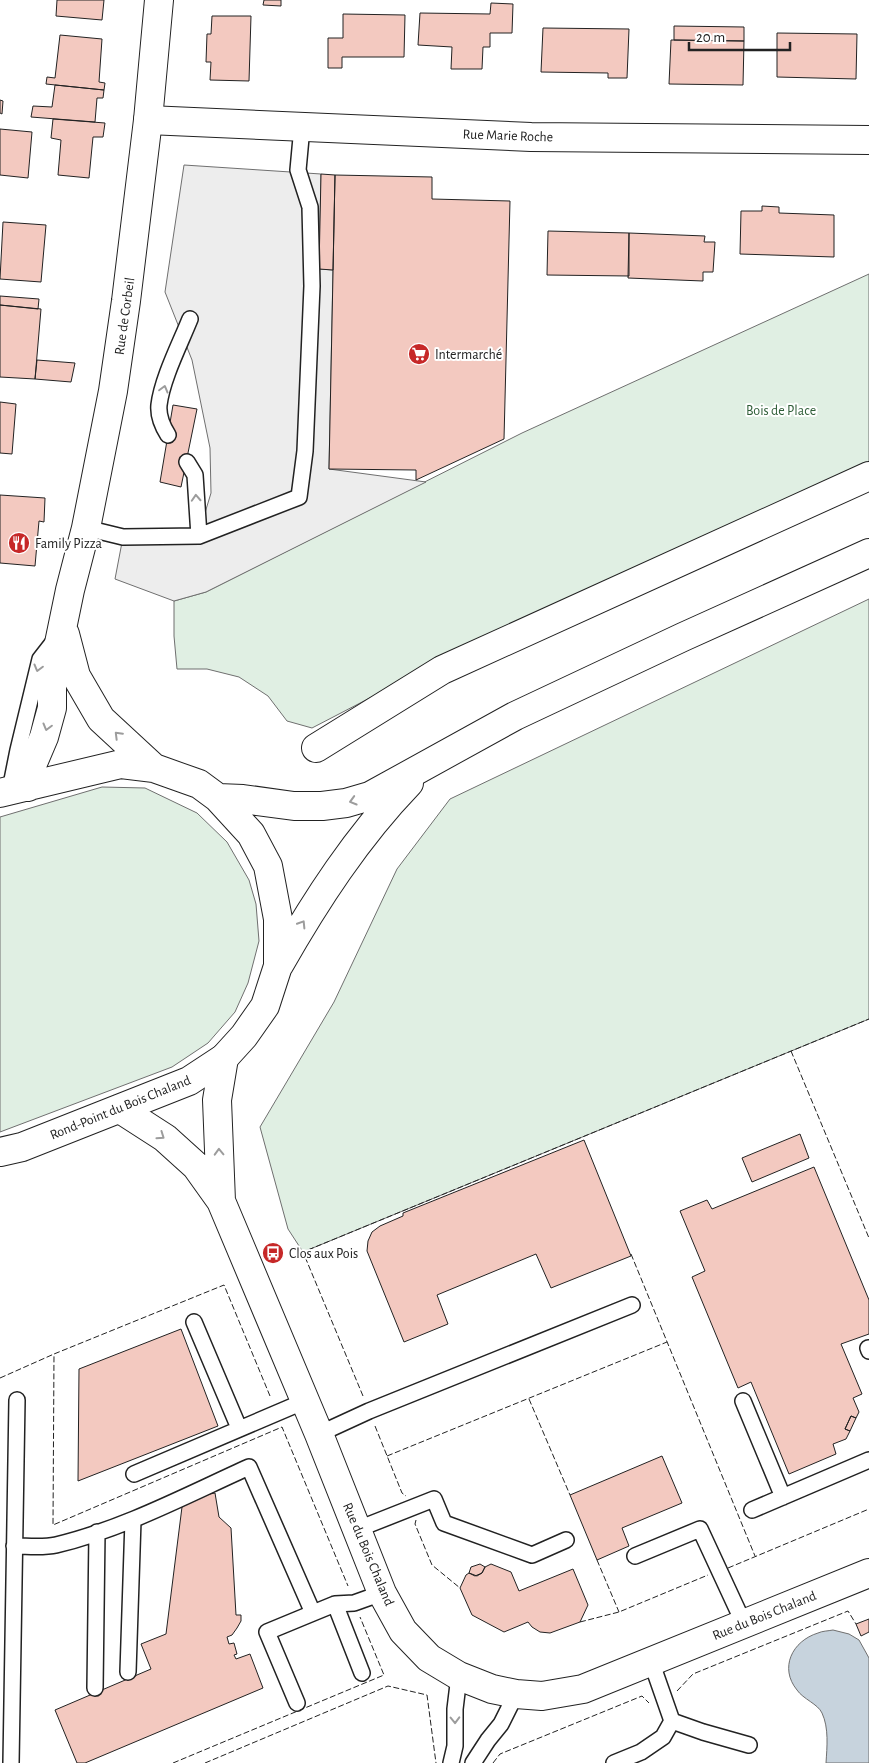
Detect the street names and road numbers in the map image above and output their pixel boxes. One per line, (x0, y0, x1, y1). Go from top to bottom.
street label: Rue Marie Roche (462, 127, 553, 145)
street label: Rue de Corbeil (113, 276, 137, 356)
street label: Rond-Point du Bois Chaland (48, 1073, 193, 1143)
street label: Rue du Bois Chaland (340, 1501, 396, 1608)
street label: Rue du Bois Chaland (711, 1589, 818, 1643)

